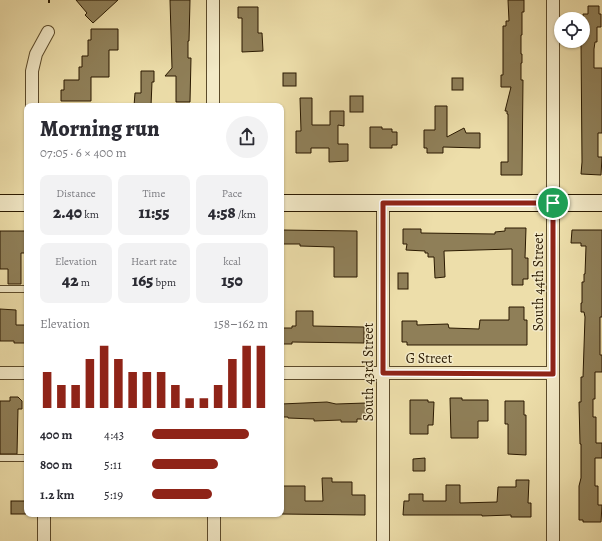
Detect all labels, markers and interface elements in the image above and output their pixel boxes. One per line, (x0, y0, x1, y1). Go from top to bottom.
map controls (554, 12, 590, 48)
button: locate (554, 12, 590, 48)
text: Morning run (40, 114, 160, 144)
button: share (226, 116, 268, 158)
text: 07:05 · 6 × 400 m (40, 144, 127, 161)
text: Distance (56, 186, 96, 201)
text: Time (143, 186, 165, 201)
text: Pace (222, 186, 242, 201)
pin (536, 186, 570, 220)
icon: arrive (542, 192, 564, 214)
text: 2.40 (53, 201, 82, 224)
text: 11:55 (139, 201, 169, 224)
text: 4:58 (208, 201, 236, 224)
text: km (82, 207, 99, 222)
text: /km (236, 207, 256, 222)
street label: South 44th Street (529, 232, 548, 331)
text: Elevation (55, 254, 97, 269)
text: Heart rate (131, 254, 177, 269)
text: kcal (223, 254, 241, 269)
text: 42 (62, 269, 79, 292)
text: 165 (132, 269, 153, 292)
text: 150 (221, 269, 243, 292)
text: m (79, 275, 90, 290)
text: bpm (153, 275, 176, 290)
text: Elevation (40, 315, 90, 332)
text: 158–162 m (214, 315, 268, 332)
street label: South 43rd Street (359, 322, 378, 421)
street label: G Street (406, 349, 453, 368)
text: 400 m (40, 426, 72, 443)
text: 4:43 (104, 426, 124, 443)
text: 800 m (40, 456, 72, 473)
text: 5:11 (104, 456, 122, 473)
text: 1.2 km (40, 486, 74, 503)
text: 5:19 (104, 486, 123, 503)

